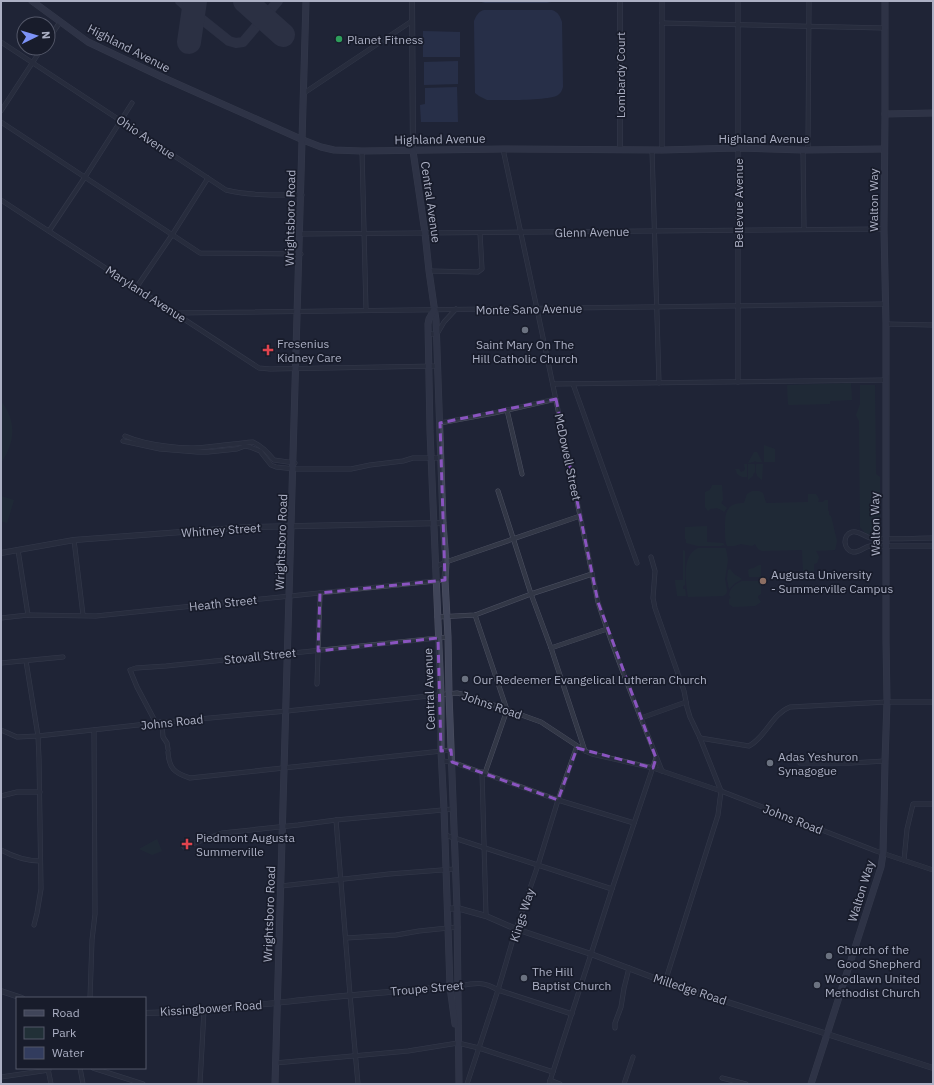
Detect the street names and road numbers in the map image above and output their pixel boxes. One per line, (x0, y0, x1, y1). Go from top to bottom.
street label: Highland Avenue (85, 21, 173, 76)
street label: Lombardy Court (613, 32, 628, 118)
street label: Ohio Avenue (114, 112, 179, 162)
street label: Highland Avenue (394, 131, 486, 147)
street label: Highland Avenue (719, 131, 810, 146)
street label: Bellevue Avenue (731, 158, 746, 248)
street label: Central Avenue (418, 160, 444, 244)
street label: Walton Way (866, 168, 881, 232)
street label: Wrightsboro Road (282, 170, 298, 266)
street label: Glenn Avenue (555, 224, 630, 240)
street label: Maryland Avenue (103, 262, 189, 326)
street label: Monte Sano Avenue (476, 301, 583, 317)
street label: McDowell Street (551, 412, 585, 502)
street label: Walton Way (867, 492, 883, 556)
street label: Wrightsboro Road (272, 494, 290, 590)
street label: Whitney Street (181, 520, 261, 540)
street label: Heath Street (188, 592, 258, 614)
street label: Stovall Street (223, 645, 297, 667)
street label: Central Avenue (420, 647, 438, 730)
street label: Johns Road (460, 688, 524, 722)
street label: Johns Road (140, 711, 204, 733)
street label: Johns Road (761, 801, 825, 837)
street label: Walton Way (845, 858, 877, 924)
street label: Wrightsboro Road (260, 866, 278, 962)
street label: Kings Way (506, 886, 538, 944)
street label: Milledge Road (652, 970, 728, 1008)
street label: Troupe Street (390, 977, 464, 999)
street label: Kissingbower Road (159, 997, 263, 1019)

